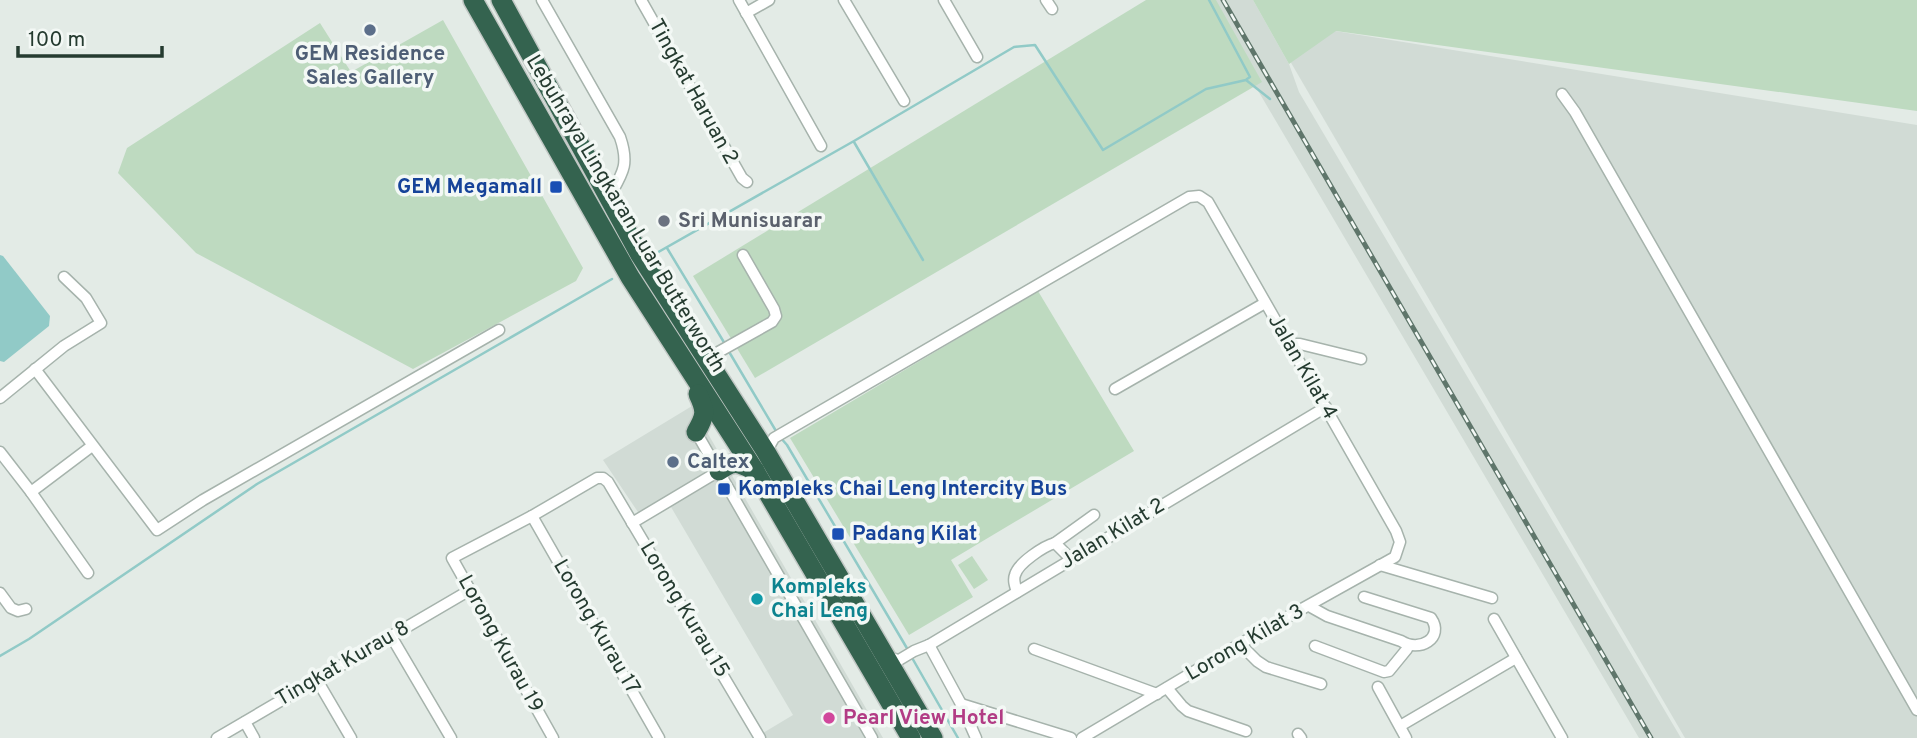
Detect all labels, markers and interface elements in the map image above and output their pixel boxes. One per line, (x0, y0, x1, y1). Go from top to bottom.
scale bar (18, 14, 161, 58)
street label: Tingkat Haruan 2 (642, 15, 744, 169)
marker: GEM Residence Sales Gallery (362, 22, 378, 38)
text: 100 m (28, 27, 85, 54)
place label: GEM Residence Sales Gallery (295, 41, 445, 92)
street label: Lebuhraya Lingkaran Luar Butterworth (519, 50, 731, 378)
place label: GEM Megamall (397, 174, 542, 201)
marker: GEM Megamall (548, 179, 564, 195)
place label: Sri Munisuarar (678, 208, 822, 235)
marker: Sri Munisuarar (656, 213, 672, 229)
street label: Jalan Kilat 4 (1261, 309, 1343, 425)
place label: Caltex (687, 449, 750, 476)
marker: Caltex (665, 454, 681, 470)
place label: Kompleks Chai Leng Intercity Bus (738, 476, 1067, 503)
marker: Kompleks Chai Leng Intercity Bus (716, 481, 732, 497)
street label: Jalan Kilat 2 (1056, 492, 1170, 576)
place label: Padang Kilat (852, 521, 977, 548)
marker: Padang Kilat (830, 526, 846, 542)
street label: Lorong Kurau 15 (633, 537, 735, 683)
street label: Lorong Kurau 17 (546, 555, 646, 699)
street label: Lorong Kurau 19 (451, 570, 549, 718)
place label: Kompleks Chai Leng (771, 574, 868, 625)
marker: Kompleks Chai Leng (749, 591, 765, 607)
street label: Lorong Kilat 3 (1181, 598, 1309, 688)
street label: Tingkat Kurau 8 (271, 615, 415, 713)
place label: Pearl View Hotel (843, 705, 1004, 732)
marker: Pearl View Hotel (821, 710, 837, 726)

